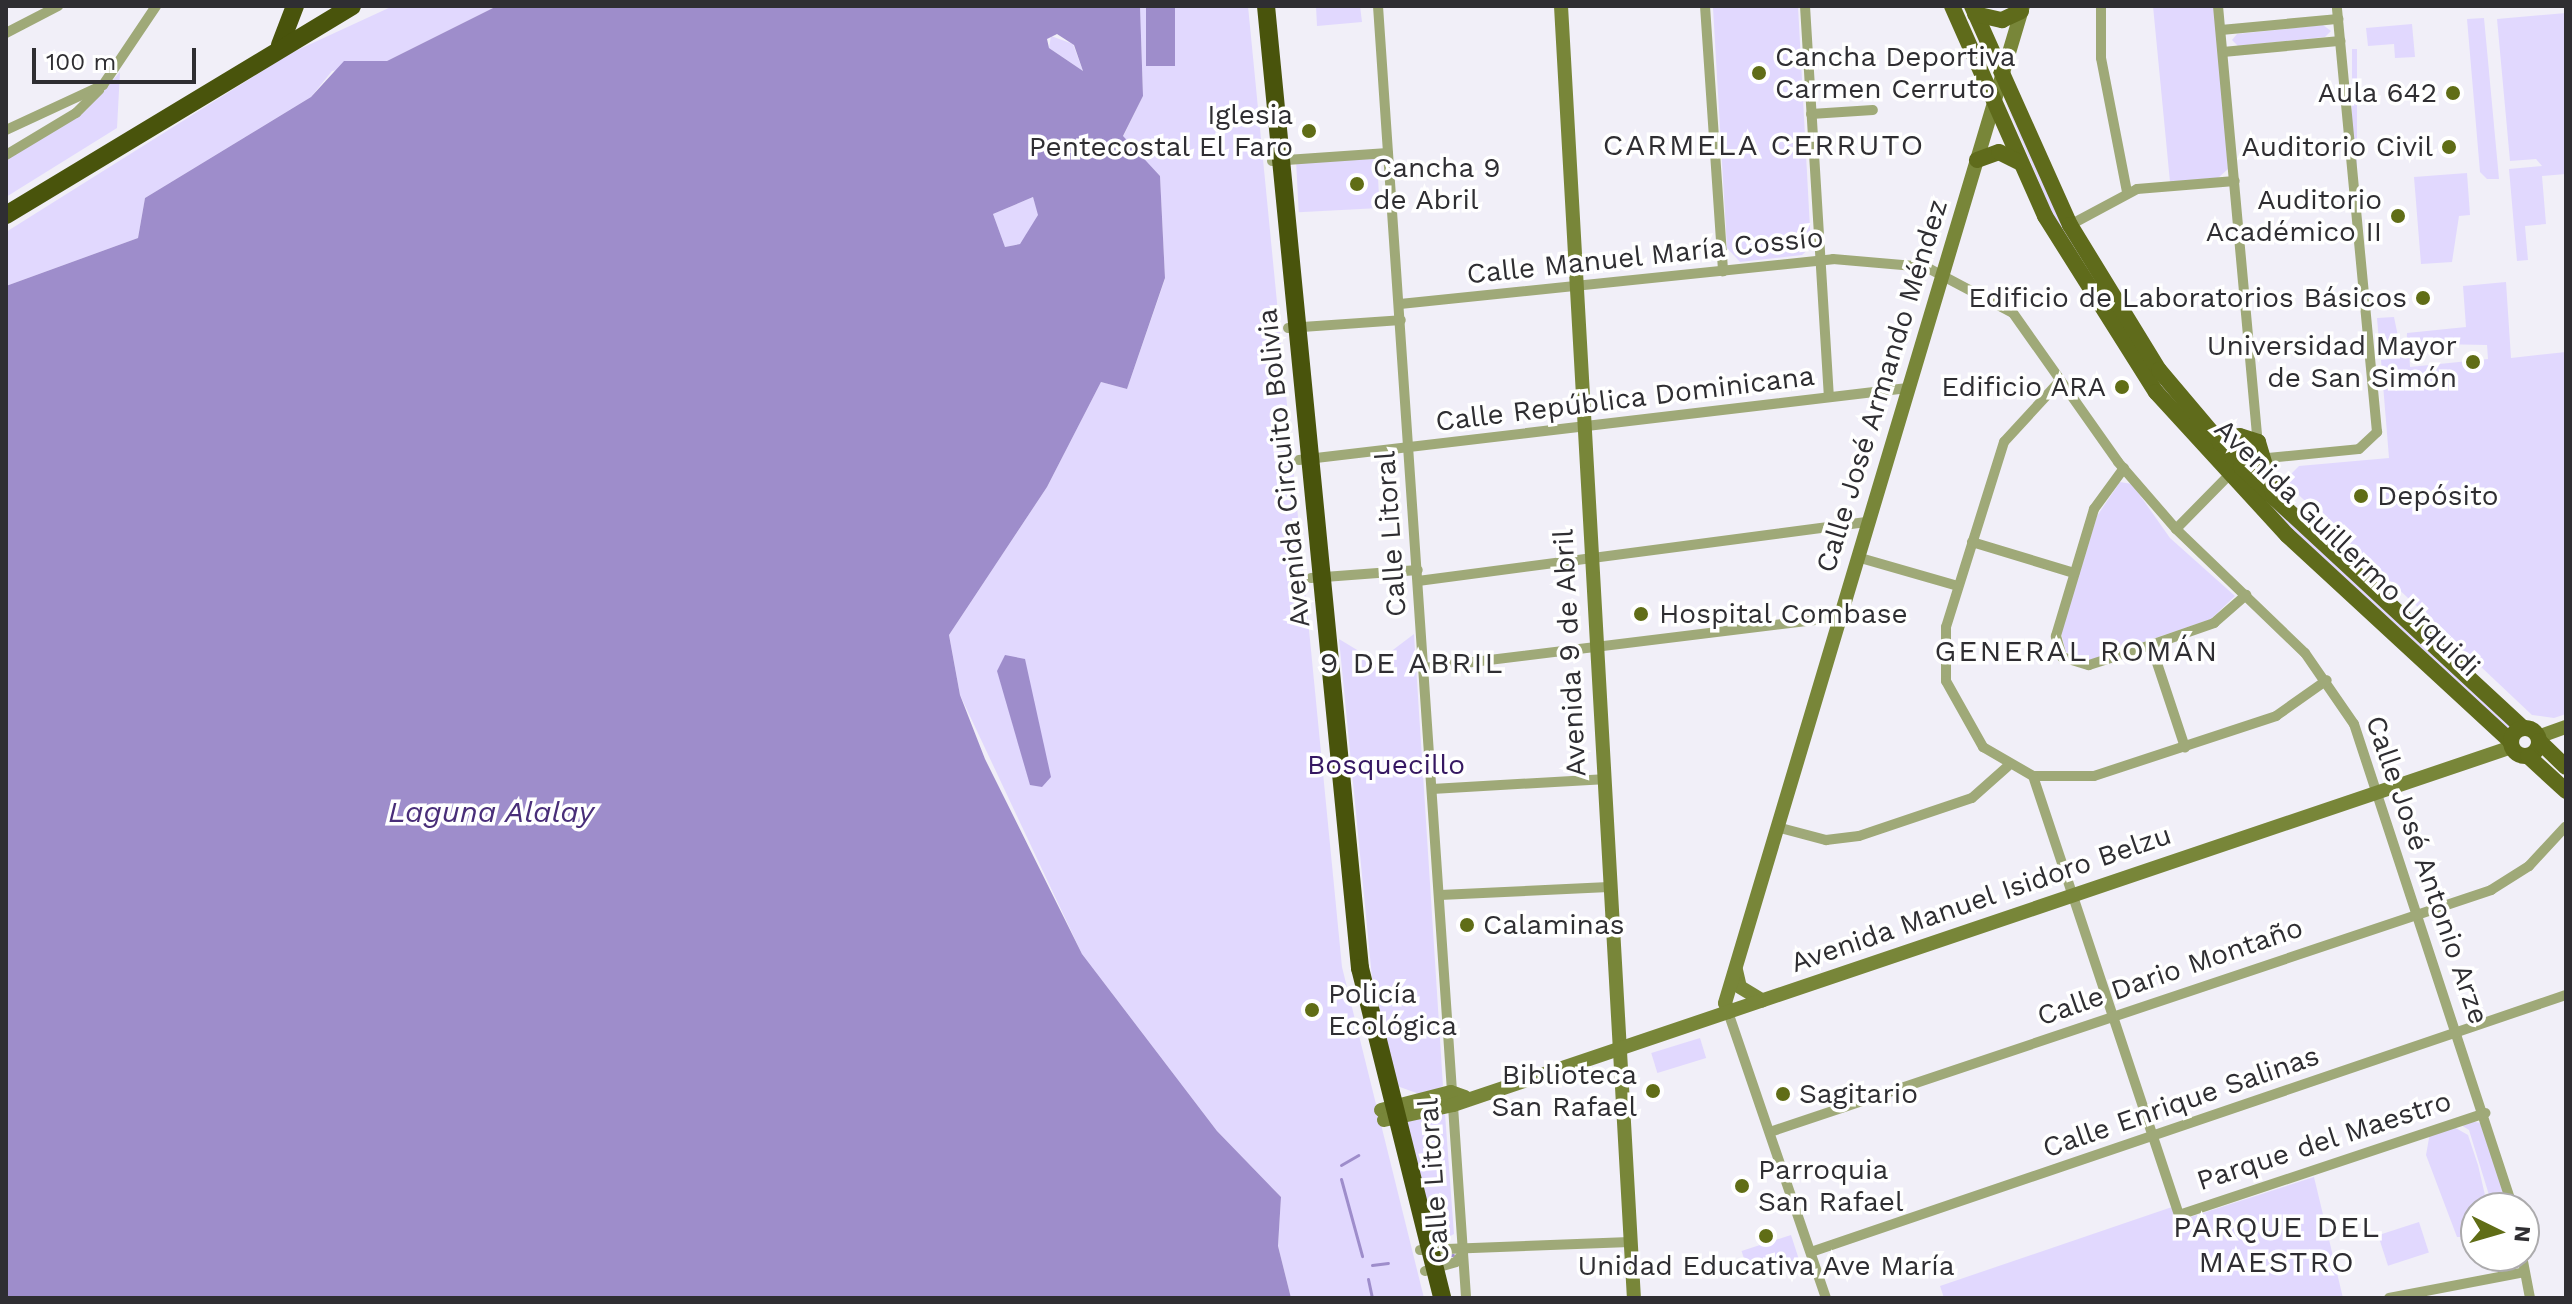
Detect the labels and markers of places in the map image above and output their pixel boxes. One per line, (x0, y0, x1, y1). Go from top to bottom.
place label: Cancha Deportiva Carmen Cerruto (1775, 40, 2016, 106)
marker: Cancha Deportiva Carmen Cerruto (1750, 64, 1768, 82)
place label: Aula 642 (2317, 76, 2437, 110)
marker: Aula 642 (2444, 84, 2462, 102)
place label: Iglesia Pentecostal El Faro (1027, 98, 1293, 164)
marker: Iglesia Pentecostal El Faro (1300, 122, 1318, 140)
place label: Auditorio Civil (2242, 130, 2433, 164)
marker: Auditorio Civil (2440, 138, 2458, 156)
place label: Cancha 9 de Abril (1373, 151, 1501, 217)
marker: Cancha 9 de Abril (1348, 175, 1366, 193)
place label: Auditorio Académico II (2206, 183, 2382, 249)
marker: Auditorio Académico II (2389, 207, 2407, 225)
place label: Edificio de Laboratorios Básicos (1968, 281, 2407, 315)
marker: Edificio de Laboratorios Básicos (2414, 289, 2432, 307)
place label: Universidad Mayor de San Simón (2207, 329, 2457, 395)
marker: Universidad Mayor de San Simón (2464, 353, 2482, 371)
place label: Edificio ARA (1940, 370, 2106, 404)
marker: Edificio ARA (2113, 378, 2131, 396)
place label: Depósito (2377, 479, 2498, 513)
marker: Depósito (2352, 487, 2370, 505)
place label: Hospital Combase (1659, 597, 1909, 631)
marker: Hospital Combase (1630, 603, 1652, 625)
place label: Calaminas (1483, 908, 1625, 942)
marker: Calaminas (1458, 916, 1476, 934)
place label: Policía Ecológica (1328, 977, 1457, 1043)
marker: Policía Ecológica (1303, 1001, 1321, 1019)
place label: Biblioteca San Rafael (1492, 1058, 1637, 1124)
place label: Sagitario (1799, 1077, 1918, 1111)
marker: Biblioteca San Rafael (1644, 1082, 1662, 1100)
marker: Sagitario (1774, 1085, 1792, 1103)
place label: Parroquia San Rafael (1758, 1153, 1903, 1219)
marker: Parroquia San Rafael (1733, 1177, 1751, 1195)
marker: Unidad Educativa Ave María (1757, 1227, 1775, 1245)
place label: Unidad Educativa Ave María (1576, 1249, 1956, 1283)

